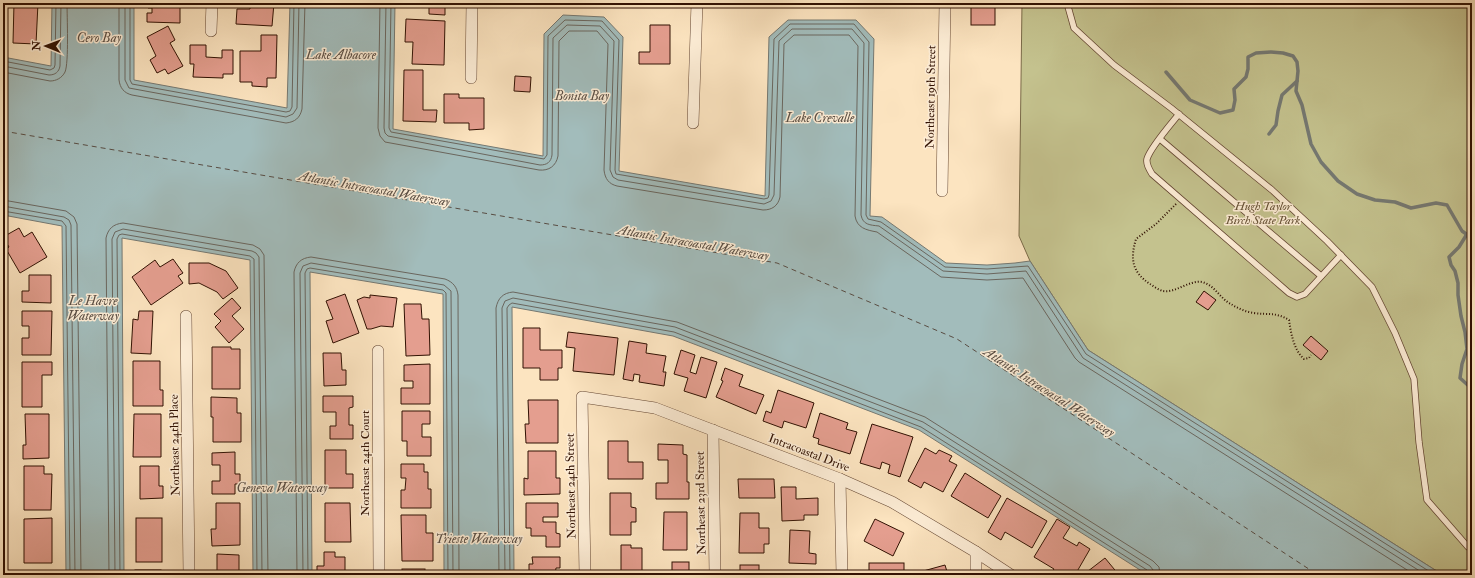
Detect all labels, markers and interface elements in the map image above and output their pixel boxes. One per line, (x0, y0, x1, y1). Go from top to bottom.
north arrow (26, 26, 66, 66)
water label: Cero Bay (77, 30, 122, 46)
text: N (30, 40, 43, 52)
street label: Northeast 19th Street (923, 45, 939, 149)
water label: Lake Albacore (305, 47, 377, 63)
water label: Bonita Bay (554, 88, 610, 104)
water label: Lake Crevalle (785, 110, 855, 126)
water label: Atlantic Intracoastal Waterway (295, 167, 452, 210)
park label: Hugh Taylor Birch State Park (1225, 199, 1300, 228)
water label: Atlantic Intracoastal Waterway (614, 221, 771, 264)
water label: Le Havre Waterway (67, 293, 119, 324)
water label: Atlantic Intracoastal Waterway (979, 342, 1118, 441)
street label: Northeast 24th Place (167, 394, 183, 496)
street label: Northeast 24th Court (358, 410, 373, 516)
street label: Intracoastal Drive (766, 431, 852, 475)
street label: Northeast 24th Street (563, 433, 579, 539)
street label: Northeast 23rd Street (693, 451, 709, 555)
water label: Geneva Waterway (236, 480, 328, 496)
water label: Trieste Waterway (436, 531, 523, 547)

